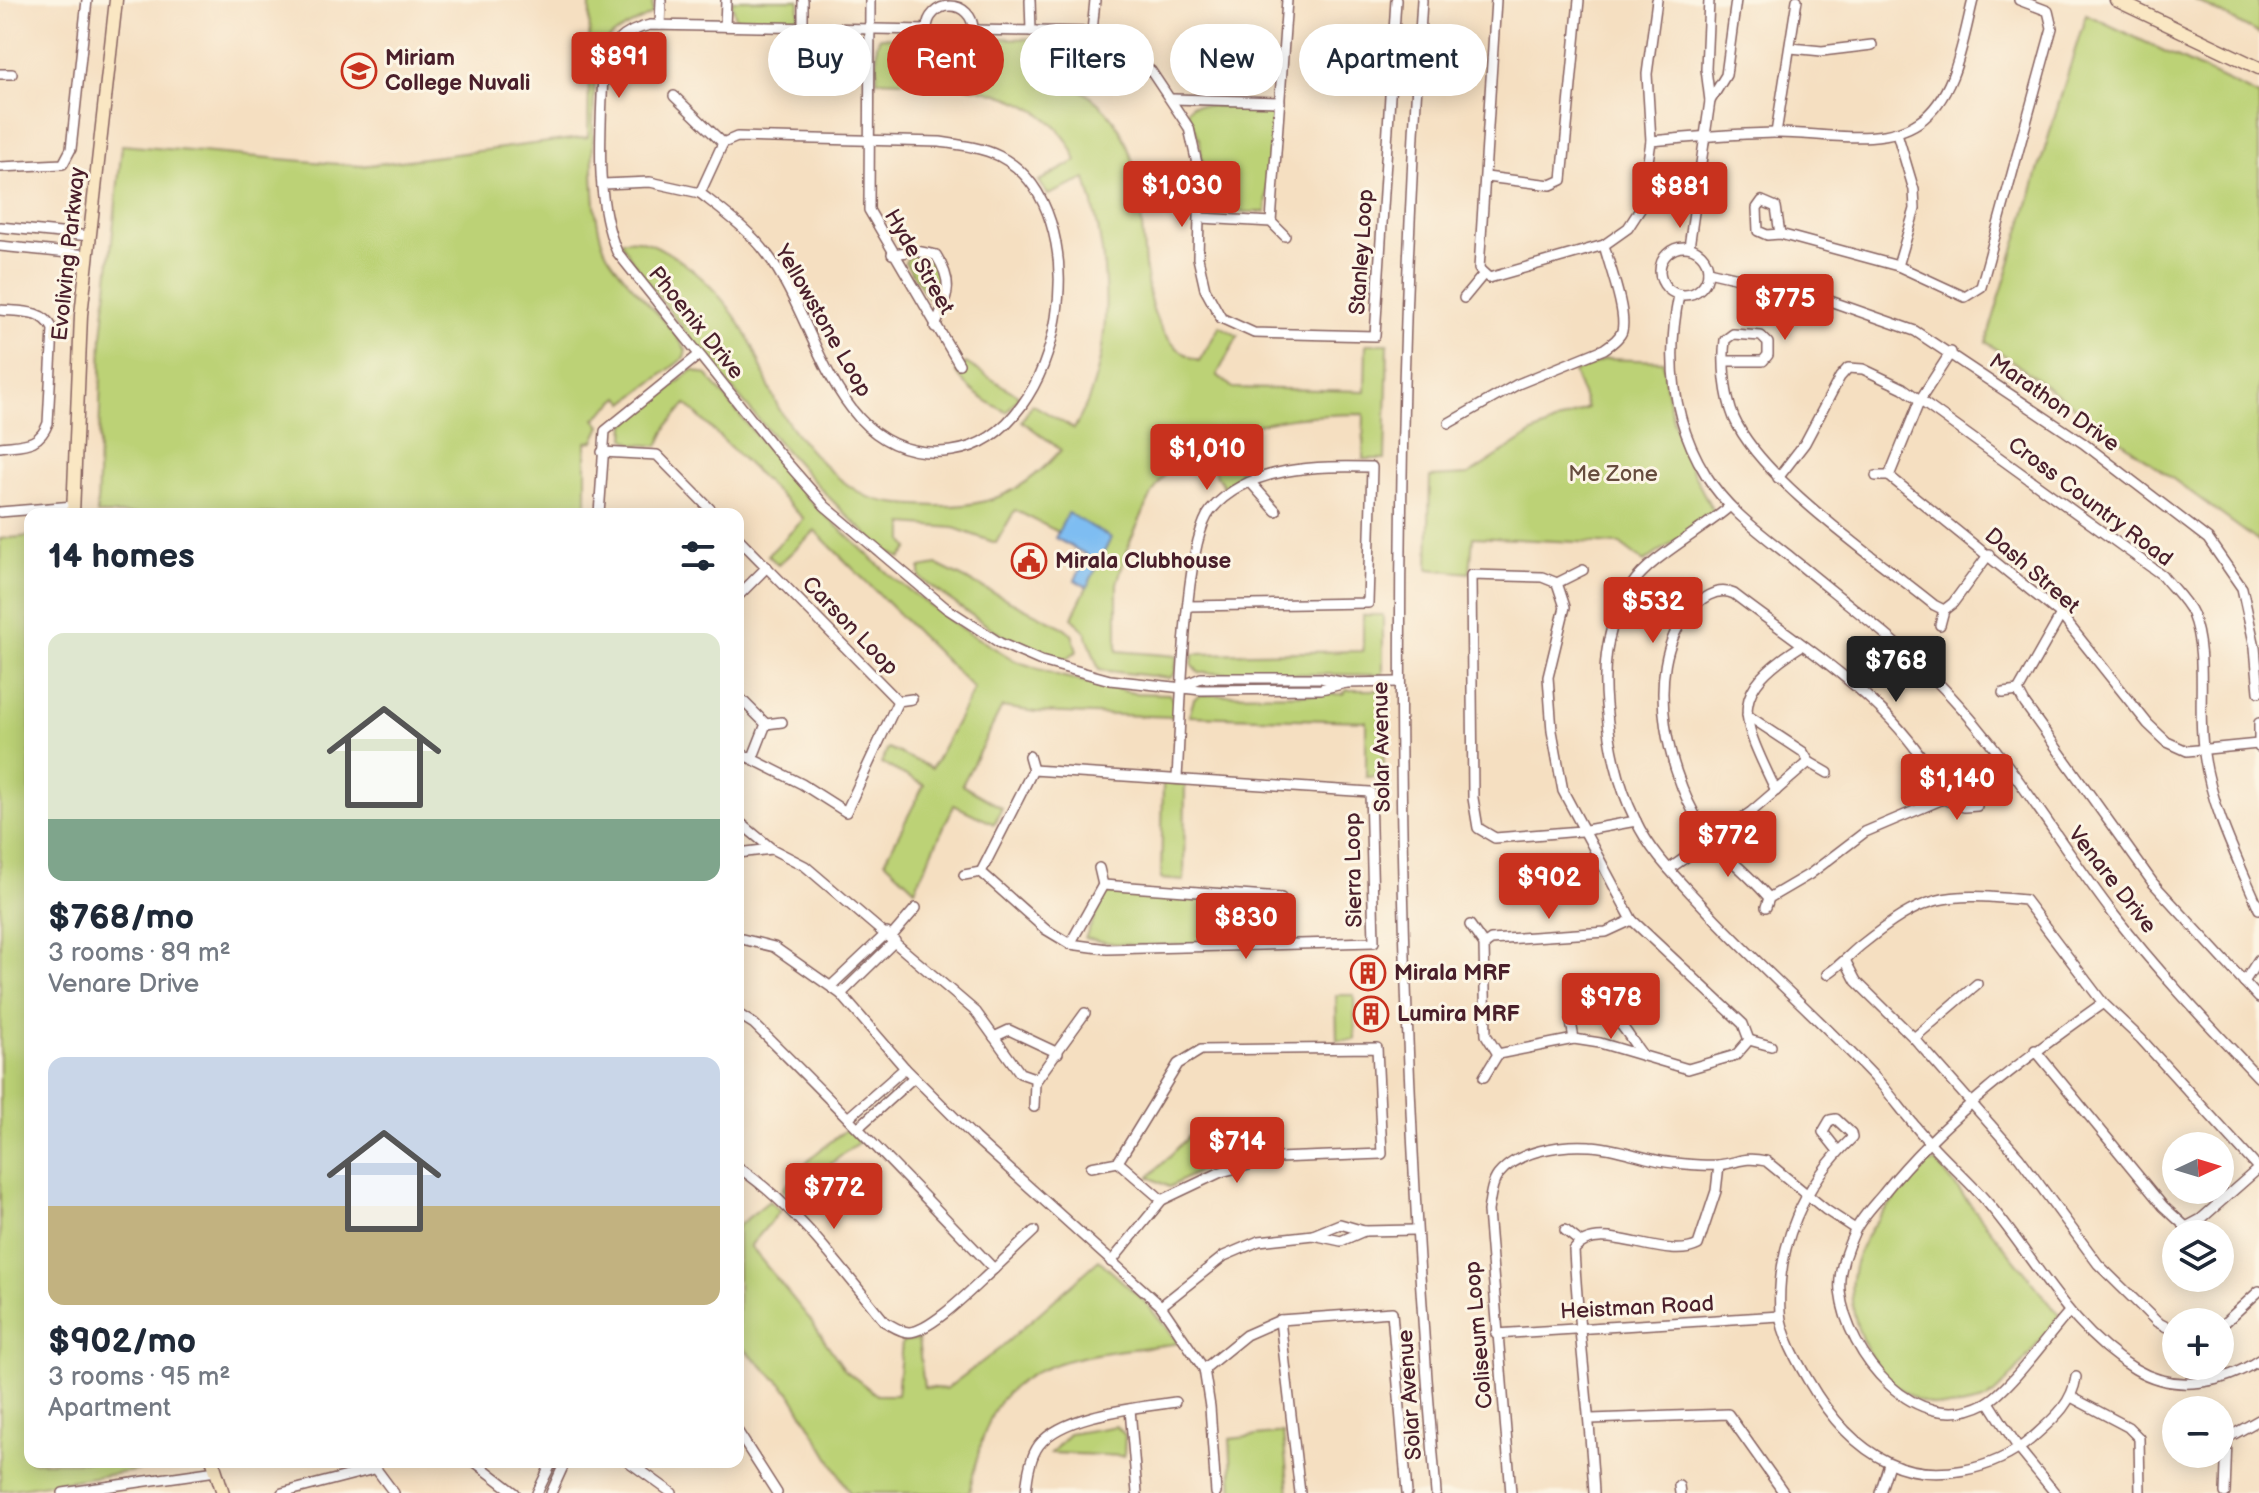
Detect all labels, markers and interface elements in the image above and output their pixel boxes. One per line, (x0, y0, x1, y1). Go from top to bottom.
chip: Buy (768, 24, 871, 96)
chip: Rent (887, 24, 1004, 96)
chip: Filters (1020, 24, 1154, 96)
chip: New (1170, 24, 1283, 96)
chip: Apartment (1299, 24, 1487, 96)
pin: $891 (572, 32, 666, 100)
text: $891 (590, 42, 648, 73)
place label: Miriam College Nuvali (385, 45, 530, 97)
school or university icon: Miriam College Nuvali (340, 52, 378, 90)
pin: $1,030 (1117, 161, 1247, 229)
pin: $881 (1633, 162, 1727, 230)
street label: Evoliving Parkway (46, 166, 92, 342)
text: $1,030 (1141, 171, 1223, 202)
text: $881 (1650, 172, 1710, 203)
street label: Stanley Loop (1344, 188, 1380, 316)
street label: Hyde Street (878, 205, 960, 320)
street label: Yellowstone Loop (768, 239, 878, 402)
street label: Phoenix Drive (642, 261, 750, 385)
pin: $775 (1738, 274, 1832, 342)
text: $775 (1755, 284, 1815, 315)
street label: Marathon Drive (1984, 348, 2124, 458)
pin: $1,010 (1142, 424, 1272, 492)
street label: Cross Country Road (2002, 431, 2178, 573)
text: $1,010 (1168, 434, 1246, 465)
park label: Me Zone (1568, 461, 1658, 488)
street label: Dash Street (1979, 522, 2085, 620)
icon: filters (676, 534, 720, 578)
text: 14 homes (48, 536, 195, 577)
public building icon: Mirala Clubhouse (1010, 542, 1048, 580)
place label: Mirala Clubhouse (1055, 548, 1231, 575)
street label: Carson Loop (796, 571, 904, 681)
pin: $532 (1606, 577, 1700, 645)
text: $532 (1622, 587, 1684, 618)
pin: $768 (1849, 636, 1943, 704)
text: $768 (1865, 646, 1927, 677)
street label: Solar Avenue (1367, 681, 1397, 813)
icon: home (312, 685, 456, 829)
pin: $1,140 (1892, 754, 2022, 822)
text: $1,140 (1919, 764, 1995, 795)
pin: $772 (1681, 811, 1775, 879)
street label: Sierra Loop (1339, 812, 1369, 928)
text: $772 (1697, 821, 1759, 852)
street label: Venare Drive (2062, 821, 2162, 939)
pin: $902 (1502, 853, 1596, 921)
text: $902 (1517, 863, 1581, 894)
pin: $830 (1199, 893, 1293, 961)
text: $768/mo (48, 897, 194, 938)
text: $830 (1214, 903, 1278, 934)
text: 3 rooms · 89 m² (48, 938, 231, 969)
building icon: Mirala MRF (1349, 954, 1387, 992)
place label: Mirala MRF (1394, 960, 1511, 987)
text: Venare Drive (48, 969, 199, 1000)
pin: $978 (1564, 973, 1658, 1041)
text: $978 (1580, 983, 1642, 1014)
building icon: Lumira MRF (1352, 995, 1390, 1033)
place label: Lumira MRF (1397, 1001, 1520, 1028)
icon: home (312, 1109, 456, 1253)
pin: $714 (1190, 1117, 1284, 1185)
text: $714 (1208, 1127, 1266, 1158)
north arrow (2162, 1132, 2234, 1204)
map controls (2162, 1132, 2234, 1468)
pin: $772 (787, 1163, 881, 1231)
text: $772 (803, 1173, 865, 1204)
button: layers (2162, 1220, 2234, 1292)
street label: Coliseum Loop (1459, 1260, 1499, 1410)
street label: Heistman Road (1559, 1290, 1715, 1326)
button: + (2162, 1308, 2234, 1380)
text: $902/mo (48, 1321, 196, 1362)
street label: Solar Avenue (1392, 1329, 1428, 1461)
text: 3 rooms · 95 m² (48, 1362, 230, 1393)
text: Apartment (48, 1393, 171, 1424)
button: − (2162, 1396, 2234, 1468)

